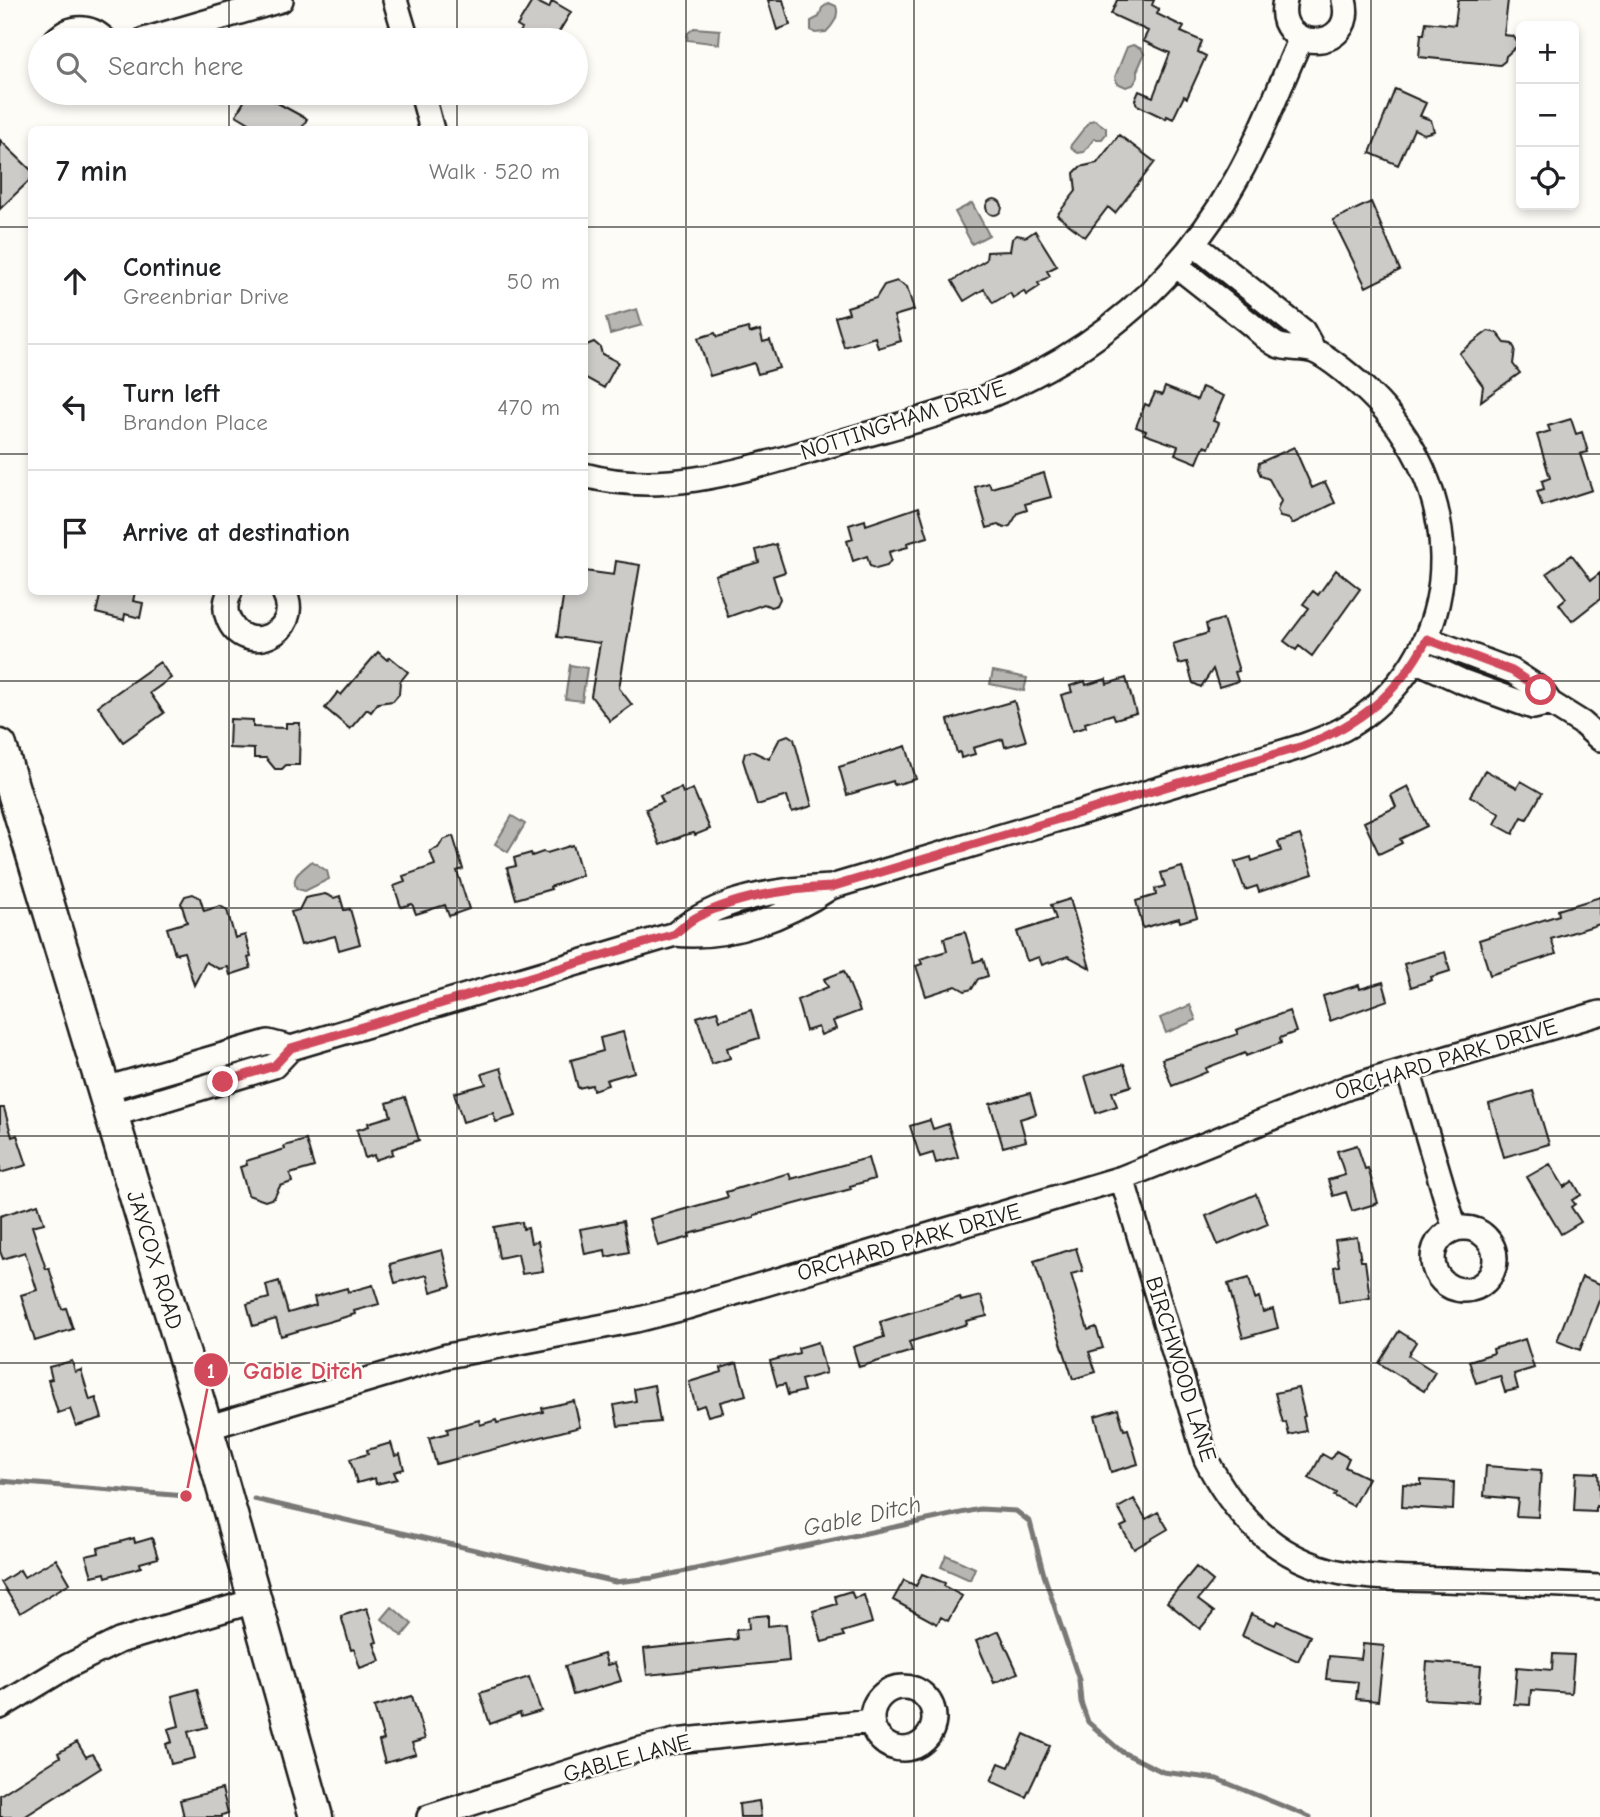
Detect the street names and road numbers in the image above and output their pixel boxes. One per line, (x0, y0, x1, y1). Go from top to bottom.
street label: NOTTINGHAM DRIVE (797, 374, 1009, 466)
street label: ORCHARD PARK DRIVE (1331, 1012, 1561, 1106)
street label: JAYCOX ROAD (121, 1187, 189, 1333)
street label: ORCHARD PARK DRIVE (794, 1197, 1024, 1287)
street label: BIRCHWOOD LANE (1140, 1273, 1222, 1465)
street label: GABLE LANE (560, 1728, 694, 1788)

